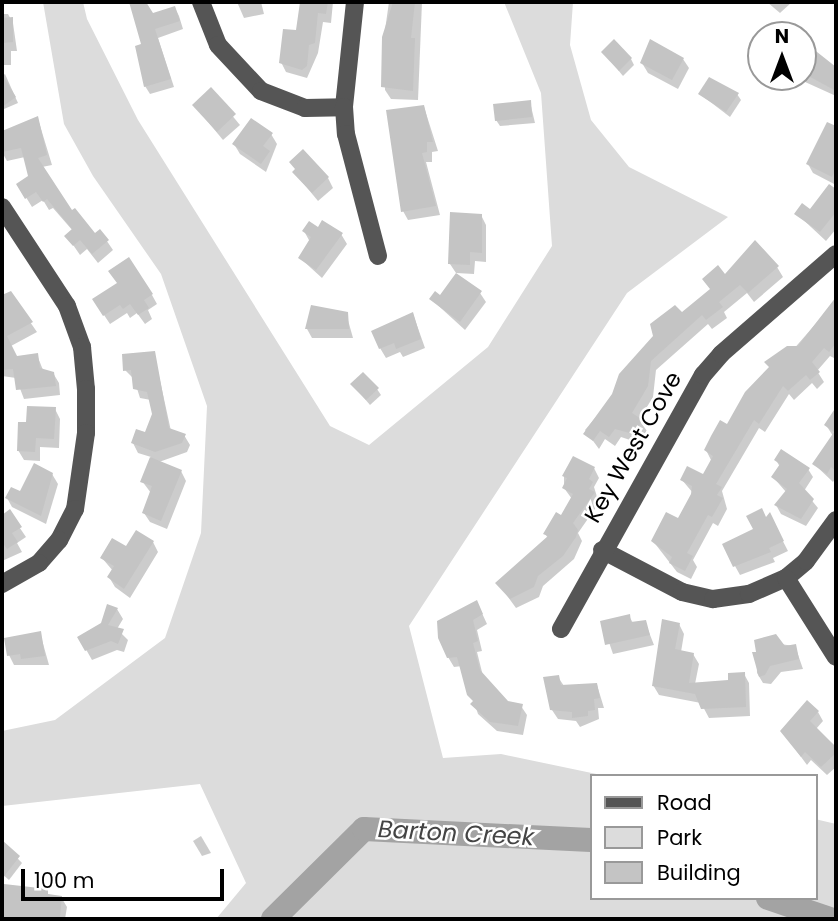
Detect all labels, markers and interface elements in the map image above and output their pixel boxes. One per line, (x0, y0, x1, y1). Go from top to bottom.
north arrow (747, 21, 817, 91)
text: N (775, 23, 789, 50)
street label: Key West Cove (579, 366, 687, 528)
legend (590, 774, 817, 900)
text: Road (657, 788, 712, 817)
water label: Barton Creek (377, 815, 535, 851)
text: Park (657, 823, 702, 852)
scale bar (24, 855, 228, 899)
text: Building (657, 858, 741, 887)
text: 100 m (34, 866, 94, 895)

